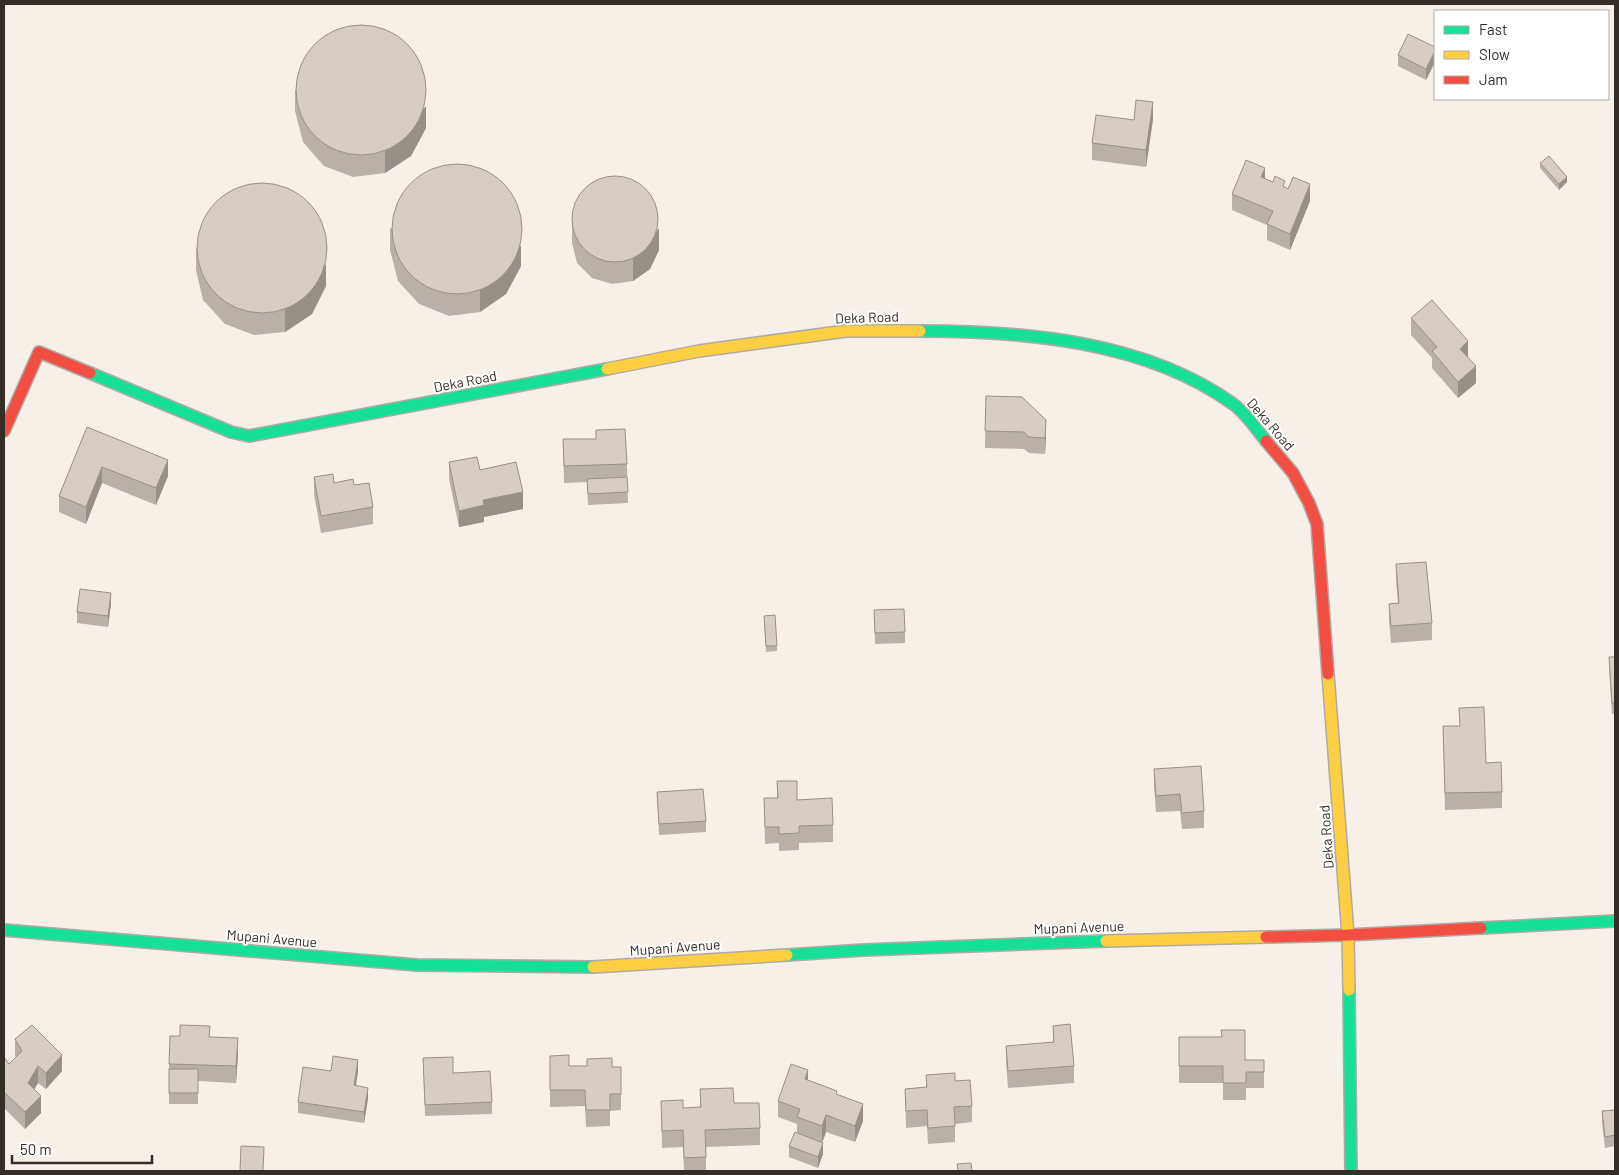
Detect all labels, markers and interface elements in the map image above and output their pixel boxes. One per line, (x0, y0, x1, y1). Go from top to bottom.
legend (1434, 10, 1609, 100)
text: Fast (1479, 20, 1507, 38)
text: Slow (1479, 45, 1510, 63)
text: Jam (1479, 70, 1508, 88)
street label: Deka Road (835, 307, 899, 327)
street label: Deka Road (432, 367, 498, 395)
street label: Deka Road (1244, 394, 1298, 454)
street label: Deka Road (1315, 805, 1337, 869)
street label: Mupani Avenue (1033, 917, 1125, 937)
street label: Mupani Avenue (226, 926, 318, 950)
street label: Mupani Avenue (629, 935, 721, 959)
scale bar (12, 1132, 152, 1164)
text: 50 m (20, 1140, 52, 1158)

